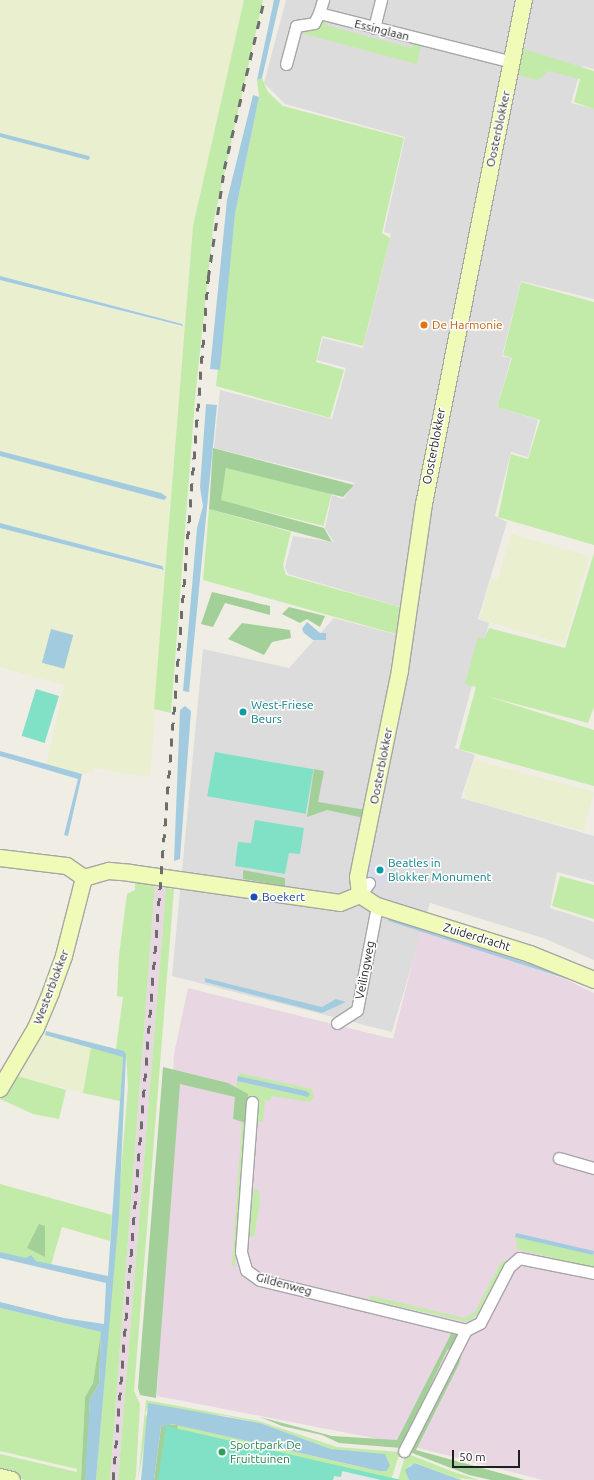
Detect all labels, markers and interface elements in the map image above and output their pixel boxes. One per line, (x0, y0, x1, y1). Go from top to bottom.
street label: Essinglaan (353, 16, 411, 44)
street label: Oosterblokker (483, 90, 513, 168)
place label: De Harmonie (432, 318, 503, 332)
marker: De Harmonie (419, 320, 429, 330)
street label: Oosterblokker (420, 407, 448, 485)
place label: West-Friese Beurs (251, 698, 314, 726)
marker: West-Friese Beurs (238, 707, 248, 717)
street label: Oosterblokker (367, 727, 395, 805)
place label: Beatles in Blokker Monument (388, 856, 491, 884)
marker: Beatles in Blokker Monument (375, 865, 385, 875)
place label: Boekert (262, 890, 305, 904)
marker: Boekert (249, 892, 259, 902)
street label: Zuiderdracht (442, 920, 512, 954)
street label: Veilingweg (352, 939, 378, 1001)
street label: Westerblokker (30, 948, 72, 1026)
street label: Gildenweg (254, 1270, 314, 1298)
place label: Sportpark De Fruittuinen (230, 1438, 301, 1466)
scale bar (454, 1442, 522, 1468)
marker: Sportpark De Fruittuinen (217, 1447, 227, 1457)
text: 50 m (459, 1450, 486, 1463)

